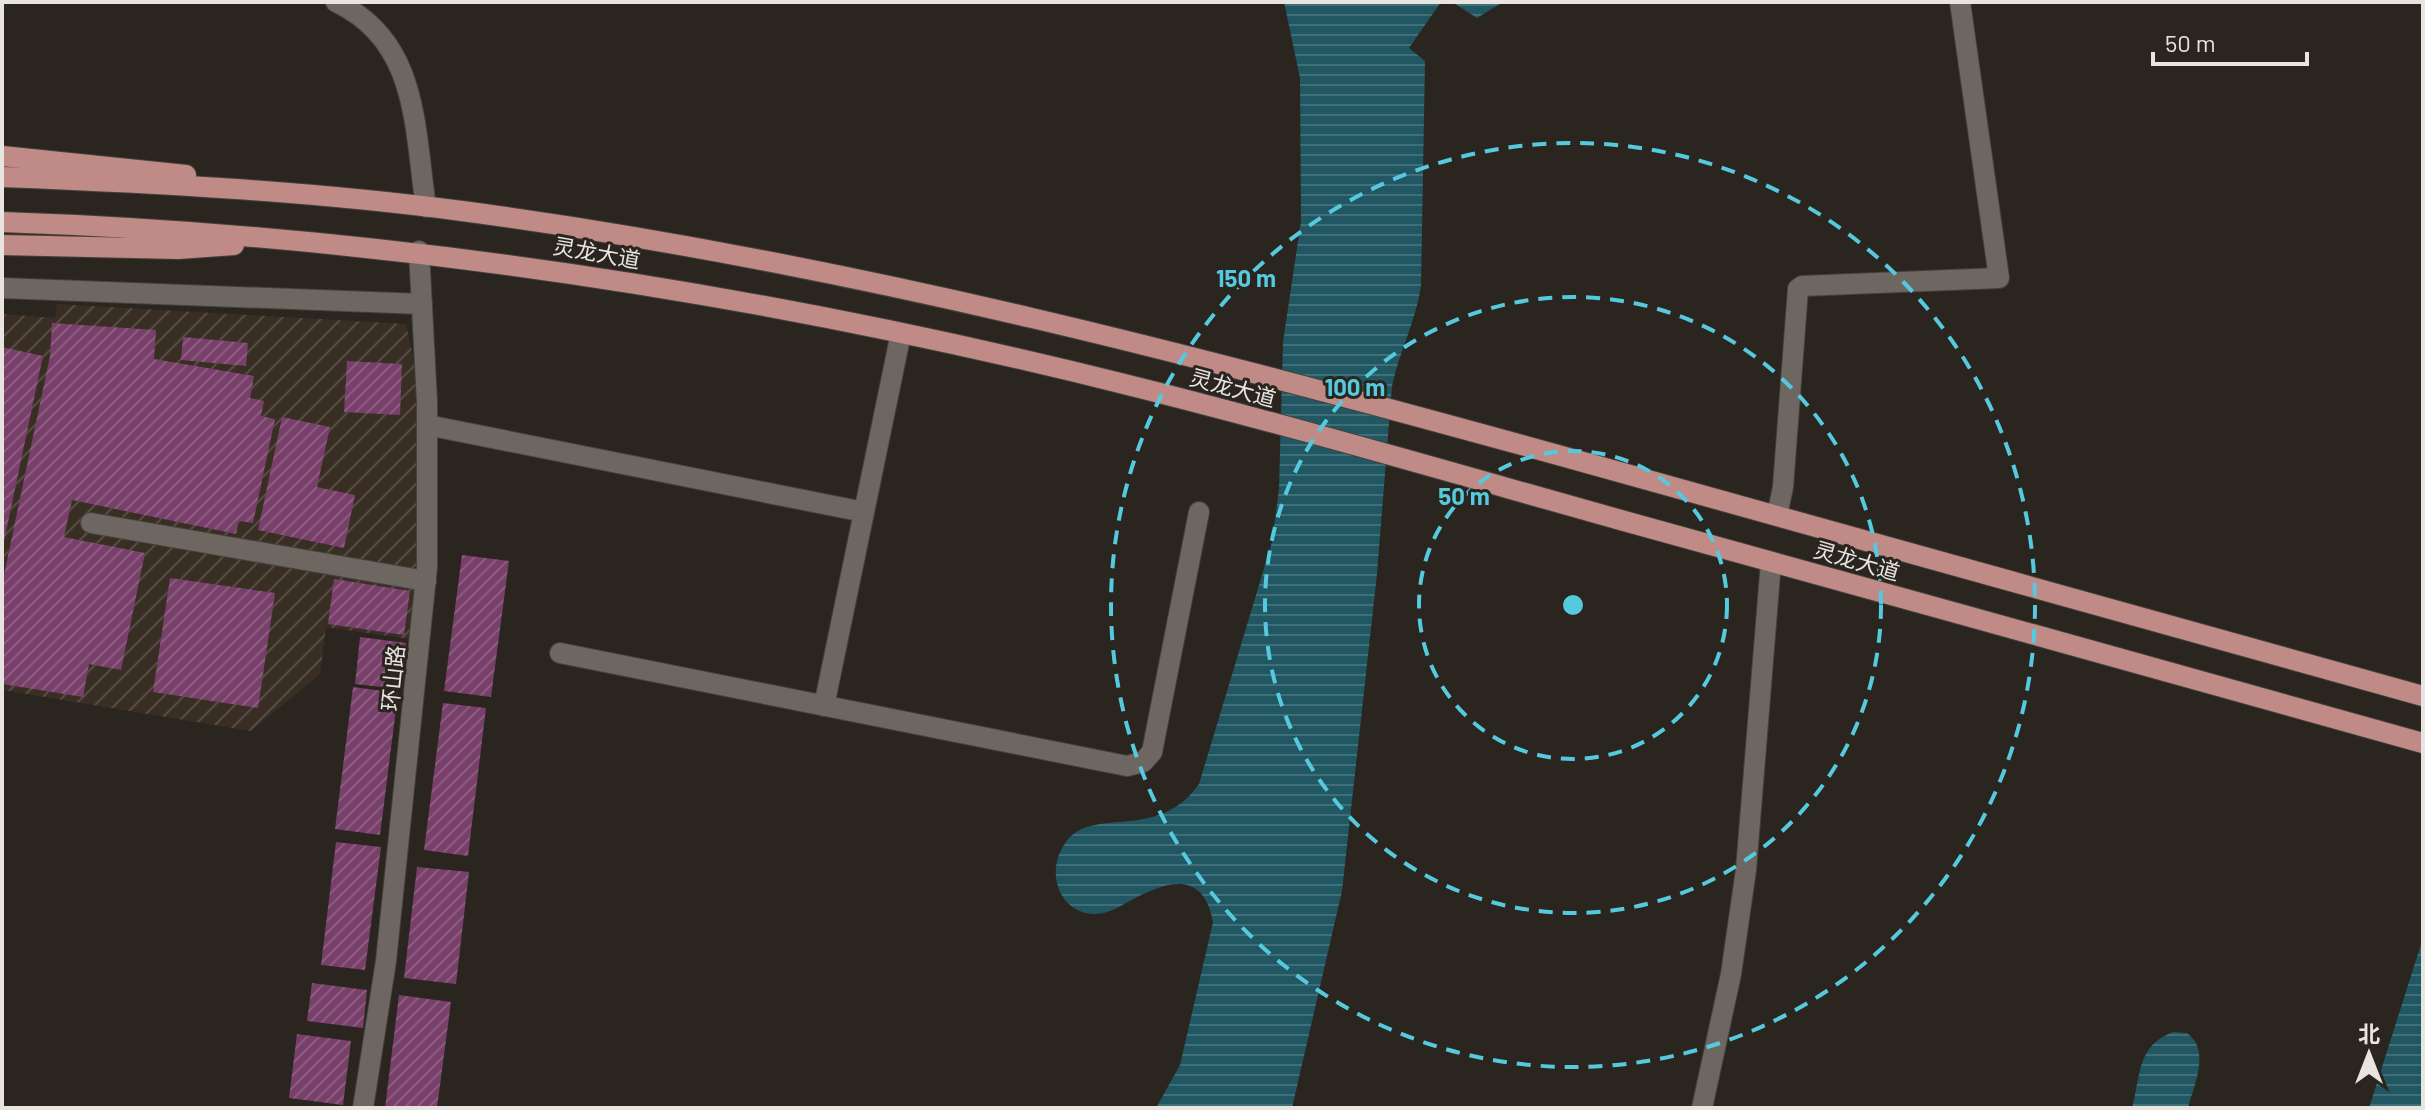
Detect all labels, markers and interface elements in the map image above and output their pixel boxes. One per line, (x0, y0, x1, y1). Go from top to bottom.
scale bar (2153, 16, 2307, 66)
text: 50 m (2165, 28, 2216, 57)
street label: 灵龙大道 (551, 232, 643, 272)
text: 150 m (1216, 263, 1276, 292)
street label: 灵龙大道 (1187, 363, 1279, 411)
text: 100 m (1325, 372, 1385, 401)
text: 50 m (1438, 481, 1490, 510)
street label: 灵龙大道 (1811, 535, 1903, 585)
centre of rings (1559, 591, 1587, 619)
street label: 环山路 (376, 644, 408, 712)
north arrow (2329, 1014, 2409, 1094)
text: 北 (2358, 1020, 2380, 1046)

